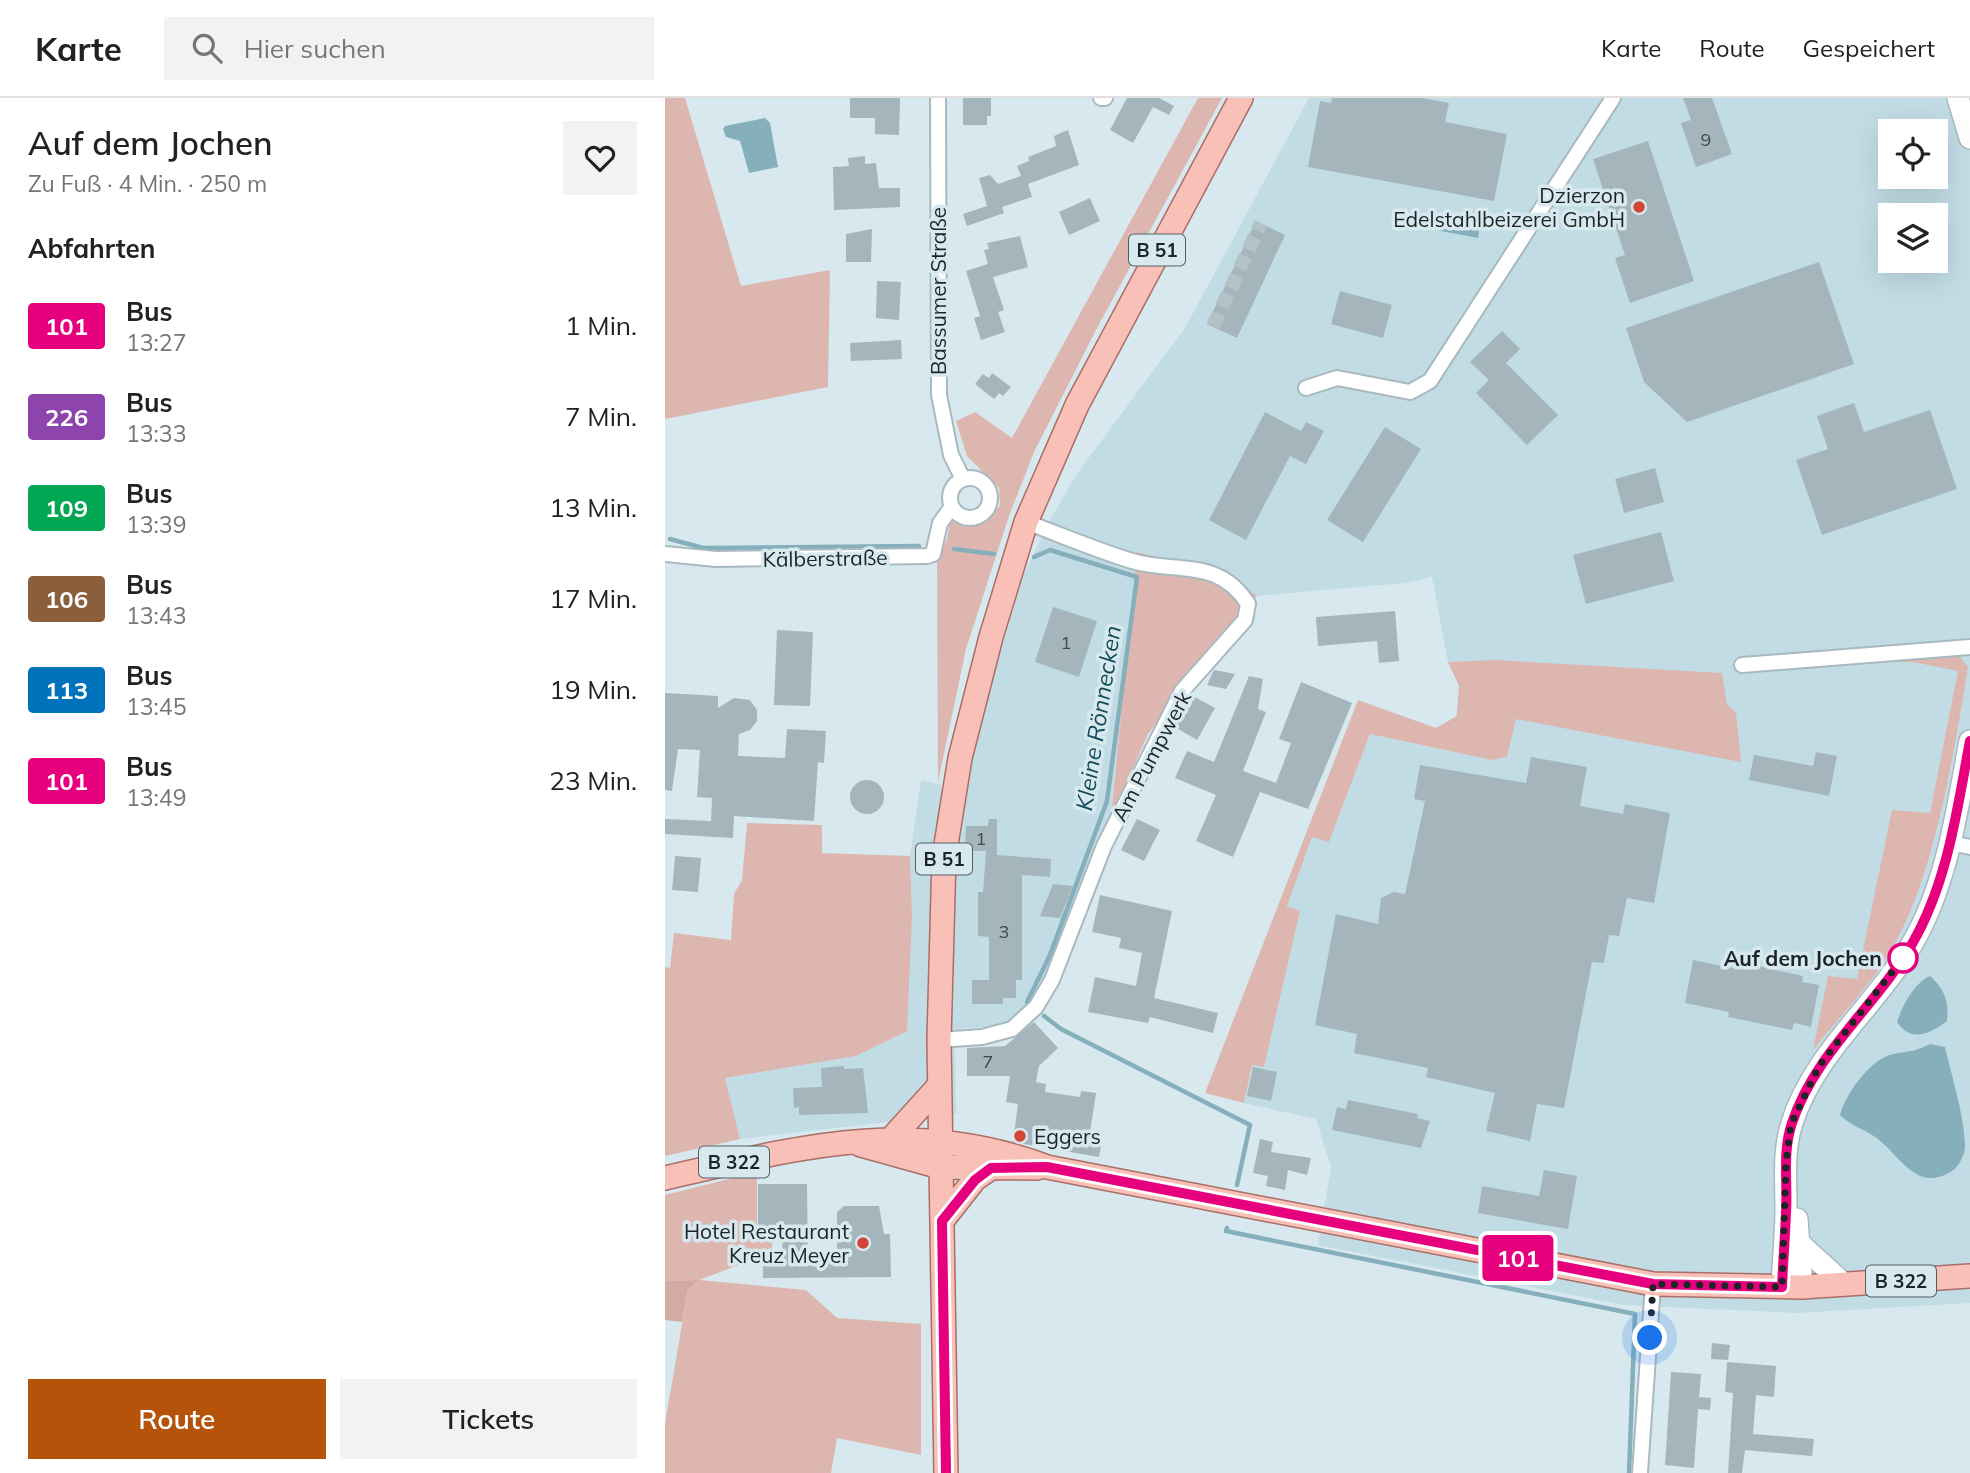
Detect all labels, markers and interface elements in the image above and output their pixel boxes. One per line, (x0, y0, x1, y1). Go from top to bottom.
search box (164, 17, 654, 80)
text: Karte (35, 28, 122, 69)
icon: search (188, 29, 226, 67)
text: Hier suchen (244, 32, 386, 65)
text: Karte (1601, 33, 1661, 63)
text: Route (1699, 33, 1765, 63)
text: Gespeichert (1803, 33, 1935, 63)
map controls (1878, 119, 1948, 273)
button: locate (1878, 119, 1948, 189)
button: heart (563, 121, 637, 195)
text: Auf dem Jochen (28, 122, 273, 163)
house number: 9 (1701, 128, 1711, 151)
text: Zu Fuß · 4 Min. · 250 m (28, 169, 267, 198)
place label: Dzierzon Edelstahlbeizerei GmbH (1393, 182, 1625, 232)
marker: Dzierzon Edelstahlbeizerei GmbH (1631, 199, 1647, 215)
button: layers (1878, 203, 1948, 273)
street label: Bassumer Straße (925, 207, 951, 375)
text: Abfahrten (28, 232, 155, 265)
road number: B 51 (1129, 234, 1185, 266)
text: Bus (126, 295, 172, 328)
text: 1 Min. (565, 309, 637, 342)
text: 101 (45, 311, 88, 341)
text: 13:27 (126, 328, 186, 357)
text: Bus (126, 386, 172, 419)
text: 7 Min. (565, 400, 637, 433)
text: 226 (45, 402, 88, 432)
text: 13:33 (126, 419, 186, 448)
text: Bus (126, 477, 172, 510)
text: 13 Min. (549, 491, 637, 524)
text: 109 (45, 493, 88, 523)
text: 13:39 (126, 510, 186, 539)
street label: Kälberstraße (762, 544, 888, 572)
text: Bus (126, 568, 172, 601)
text: 17 Min. (549, 582, 637, 615)
text: 106 (45, 584, 88, 614)
text: 13:43 (126, 601, 186, 630)
water label: Kleine Rönnecken (1069, 623, 1127, 813)
house number: 1 (1061, 631, 1071, 654)
text: Bus (126, 659, 172, 692)
text: 19 Min. (549, 673, 637, 706)
text: 113 (45, 675, 88, 705)
street label: Am Pumpwerk (1106, 686, 1196, 826)
text: 13:45 (126, 692, 186, 721)
text: Bus (126, 750, 172, 783)
text: 23 Min. (549, 764, 637, 797)
text: 101 (45, 766, 88, 796)
text: 13:49 (126, 783, 186, 812)
house number: 1 (976, 827, 986, 850)
road number: B 51 (916, 844, 972, 874)
house number: 3 (999, 920, 1009, 943)
marker: Auf dem Jochen (1888, 943, 1918, 973)
place label: Auf dem Jochen (1724, 945, 1882, 971)
house number: 7 (983, 1050, 993, 1073)
place label: Eggers (1034, 1123, 1101, 1149)
marker: Eggers (1012, 1128, 1028, 1144)
road number: B 322 (699, 1146, 769, 1178)
place label: Hotel Restaurant Kreuz Meyer (684, 1218, 849, 1268)
marker: Hotel Restaurant Kreuz Meyer (855, 1235, 871, 1251)
line badge: 101 (1478, 1235, 1558, 1281)
text: 101 (1496, 1243, 1540, 1273)
road number: B 322 (1866, 1266, 1936, 1296)
your location (1632, 1320, 1667, 1355)
button: Route (28, 1379, 326, 1459)
button: Tickets (340, 1379, 637, 1459)

